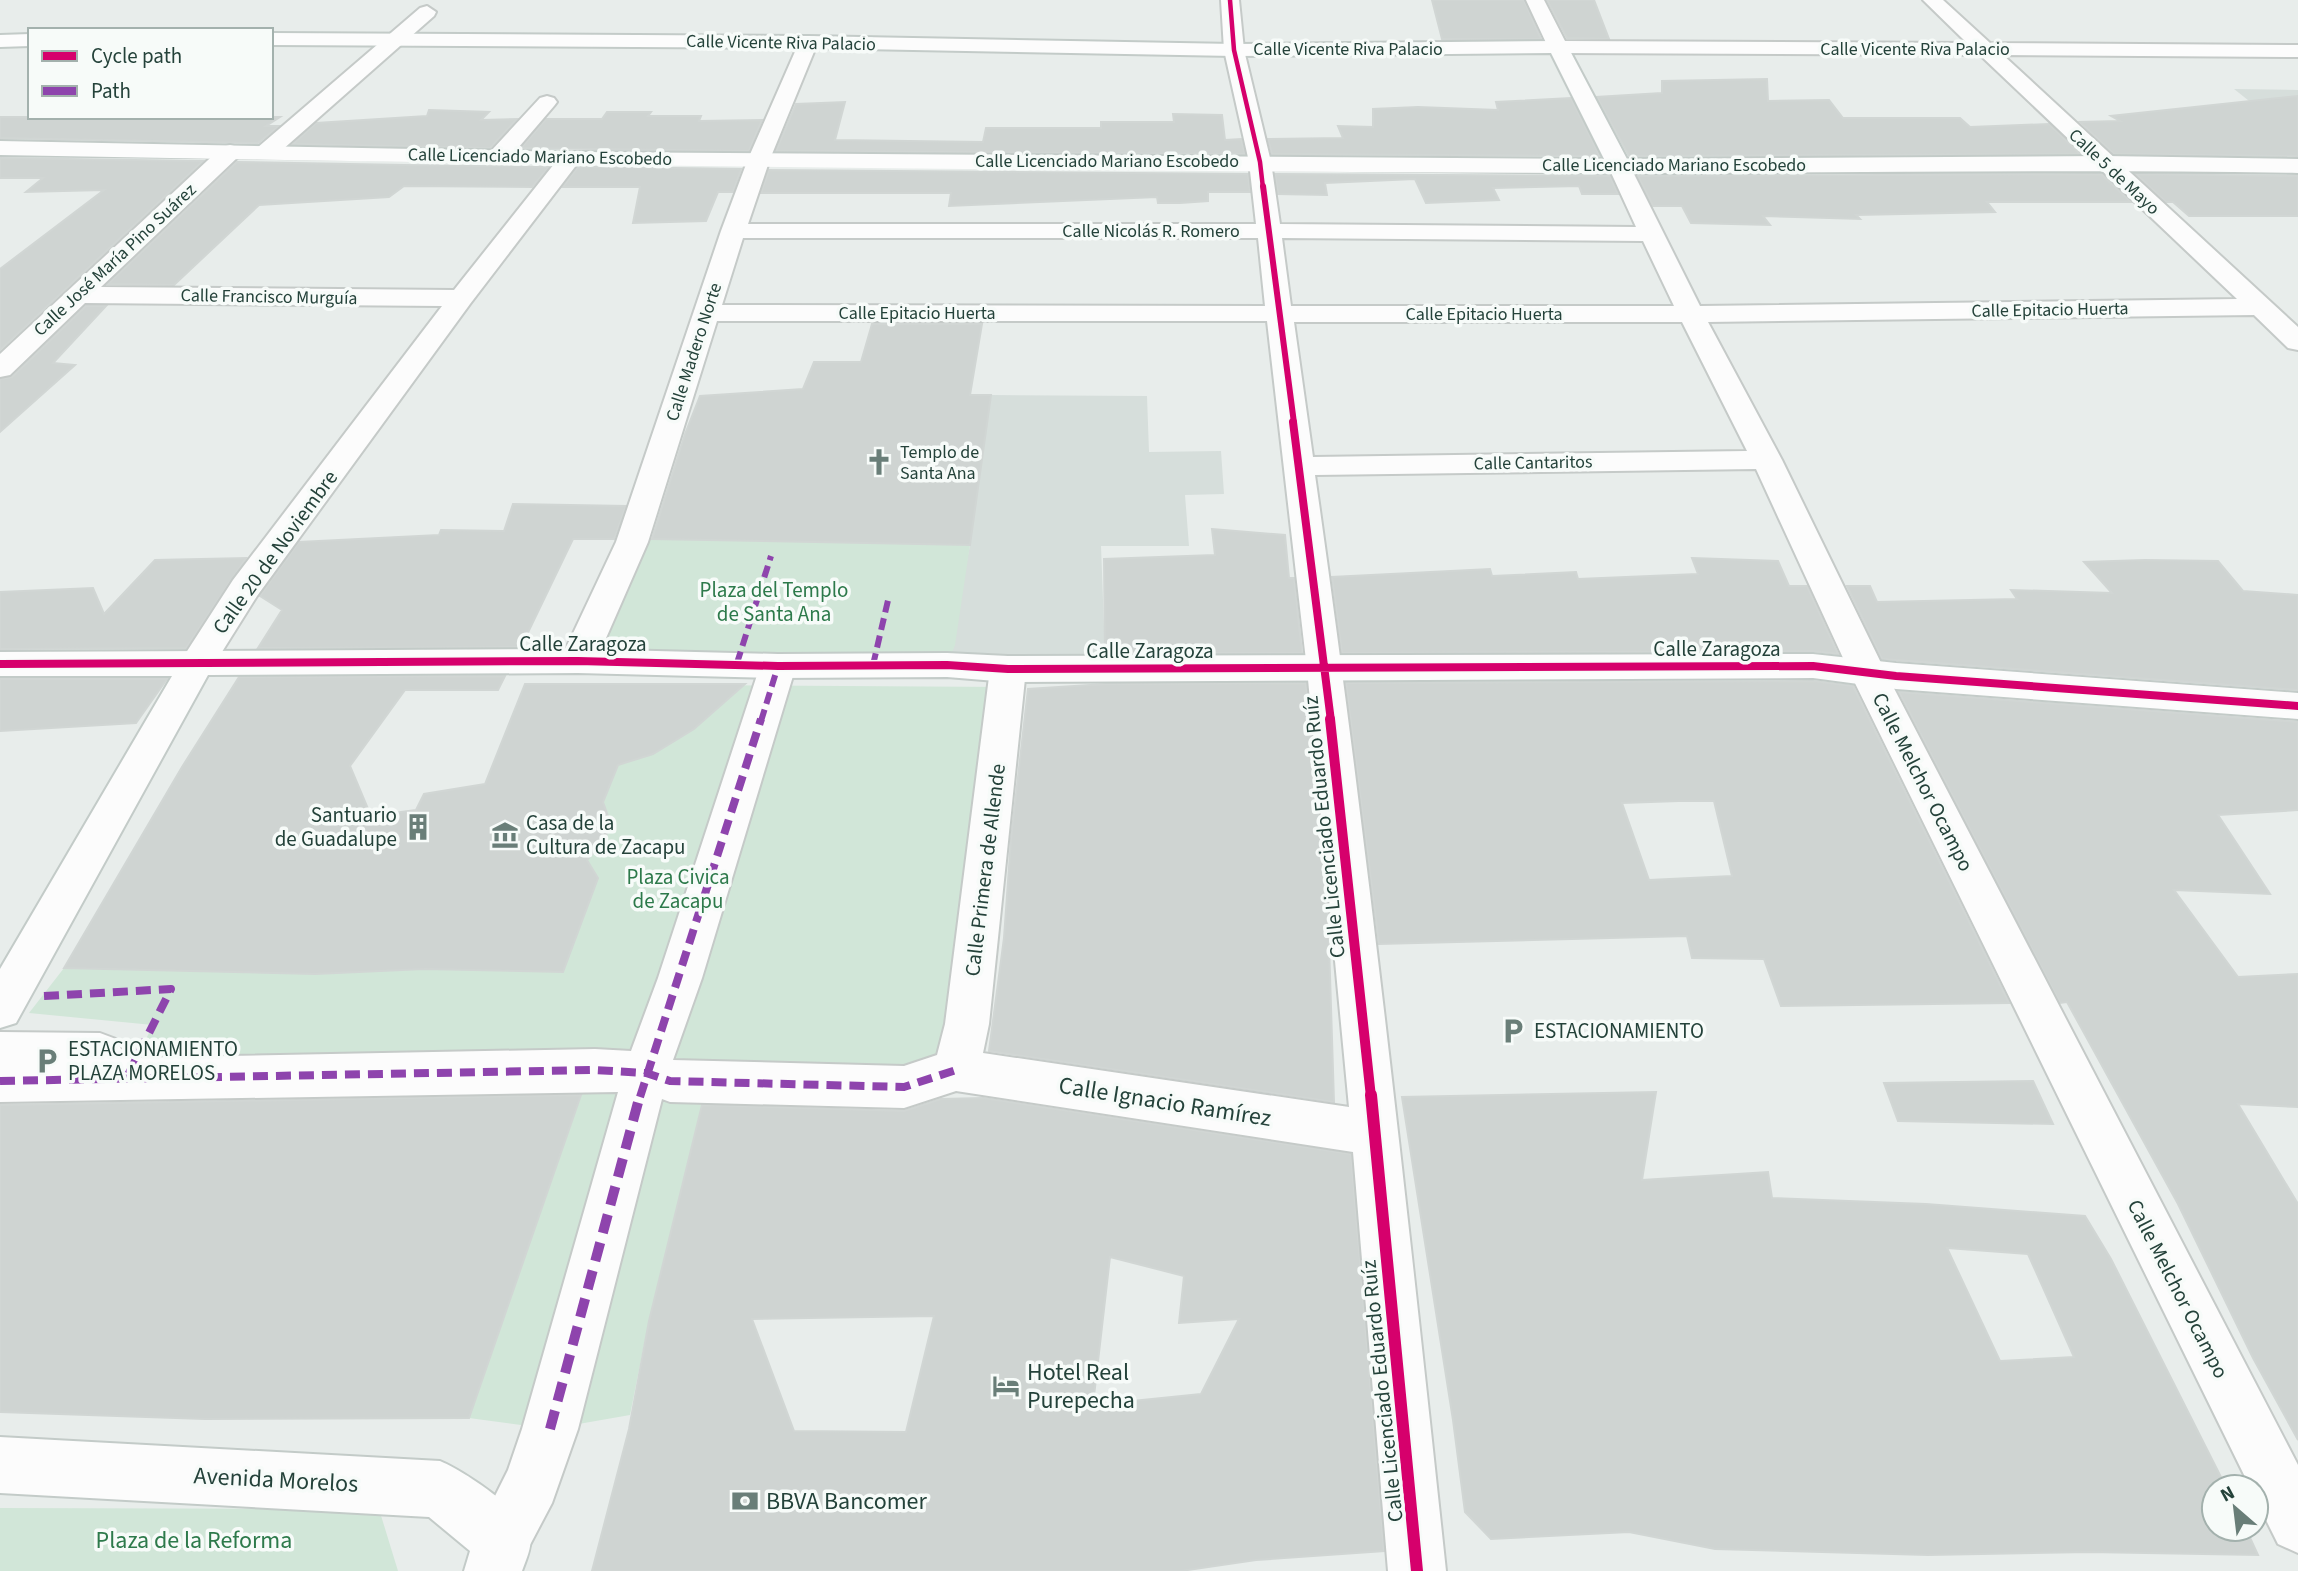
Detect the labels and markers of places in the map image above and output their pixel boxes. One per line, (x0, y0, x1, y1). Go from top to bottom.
place label: Templo de Santa Ana (900, 440, 979, 486)
church icon: Templo de Santa Ana (864, 447, 894, 477)
place label: Santuario de Guadalupe (275, 800, 397, 854)
place label: Casa de la Cultura de Zacapu (526, 808, 686, 862)
building icon: Santuario de Guadalupe (403, 812, 433, 842)
museum icon: Casa de la Cultura de Zacapu (490, 820, 520, 850)
parking icon: ESTACIONAMIENTO (1498, 1016, 1528, 1046)
place label: ESTACIONAMIENTO (1534, 1016, 1704, 1046)
place label: ESTACIONAMIENTO PLAZA MORELOS (68, 1034, 238, 1088)
parking icon: ESTACIONAMIENTO PLAZA MORELOS (32, 1046, 62, 1076)
place label: Hotel Real Purepecha (1027, 1355, 1135, 1418)
hotel icon: Hotel Real Purepecha (991, 1371, 1021, 1401)
place label: BBVA Bancomer (766, 1484, 928, 1519)
bank icon: BBVA Bancomer (730, 1486, 760, 1516)

